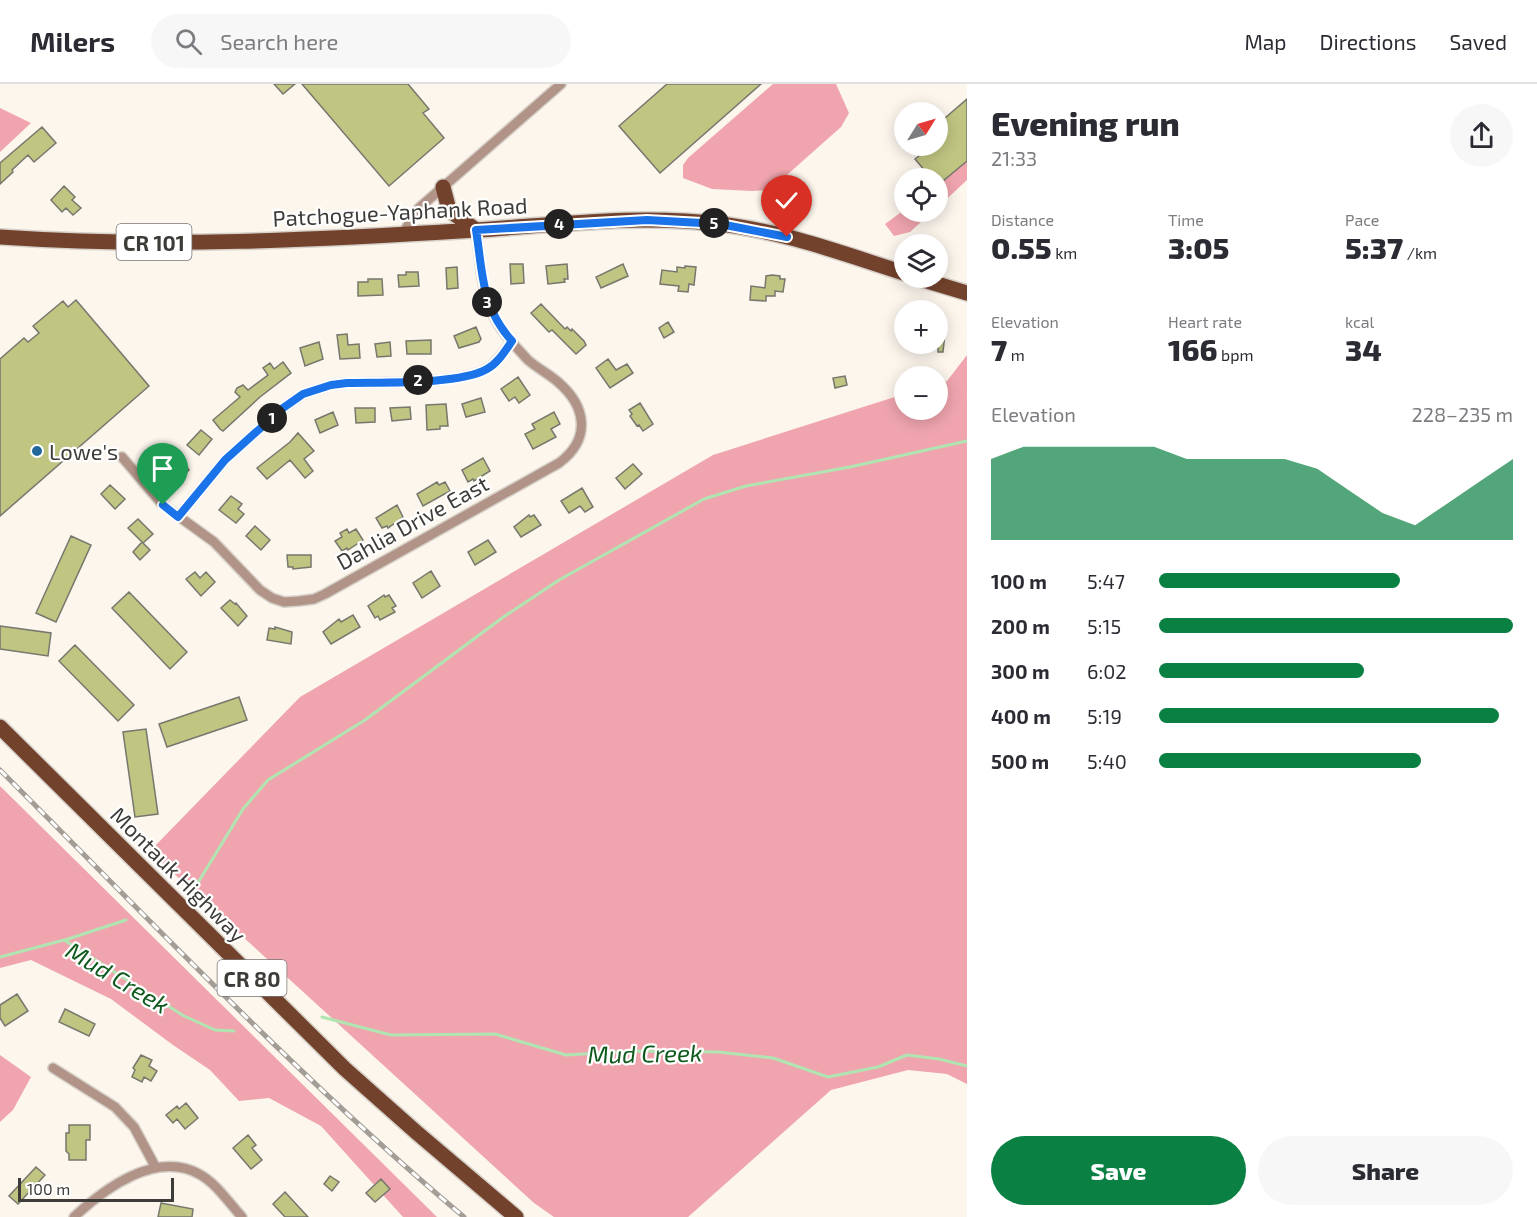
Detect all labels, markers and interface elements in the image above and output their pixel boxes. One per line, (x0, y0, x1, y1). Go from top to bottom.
search box (151, 14, 571, 68)
text: Milers (30, 24, 115, 58)
icon: search (172, 25, 205, 58)
text: Search here (220, 28, 338, 54)
text: Map (1244, 29, 1287, 54)
text: Directions (1320, 29, 1416, 54)
text: Saved (1449, 29, 1507, 54)
north arrow (894, 102, 948, 156)
map controls (894, 102, 948, 420)
text: Evening run (991, 103, 1180, 143)
button: share (1450, 104, 1513, 167)
text: 21:33 (991, 146, 1037, 170)
button: locate (894, 168, 948, 222)
pin (761, 175, 812, 237)
icon: check (770, 184, 803, 217)
street label: Patchogue-Yaphank Road (272, 191, 528, 231)
pin: 5 (699, 208, 729, 238)
pin: 4 (544, 209, 574, 239)
text: Distance (991, 210, 1054, 229)
text: Time (1168, 210, 1204, 229)
text: Pace (1345, 210, 1379, 229)
text: 5 (710, 213, 718, 232)
text: 4 (554, 214, 564, 233)
road number: CR 101 (116, 224, 192, 260)
text: 0.55 (991, 229, 1052, 265)
text: 3:05 (1168, 229, 1229, 265)
text: 5:37 (1345, 229, 1403, 265)
button: layers (894, 234, 948, 288)
text: km (1052, 243, 1077, 262)
text: /km (1403, 243, 1437, 262)
pin: 3 (472, 287, 502, 317)
text: 3 (482, 292, 492, 311)
button: + (894, 300, 948, 354)
text: Elevation (991, 312, 1059, 331)
text: Heart rate (1168, 312, 1242, 331)
text: kcal (1345, 312, 1374, 331)
text: 7 (991, 331, 1007, 367)
text: 166 (1168, 331, 1218, 367)
text: 34 (1345, 331, 1382, 367)
text: m (1007, 345, 1025, 364)
text: bpm (1218, 345, 1254, 364)
pin: 2 (403, 365, 433, 395)
button: − (894, 366, 948, 420)
text: 2 (413, 370, 423, 389)
text: Elevation (991, 402, 1076, 426)
text: 228–235 m (1411, 402, 1513, 426)
pin: 1 (257, 403, 287, 433)
text: 1 (269, 408, 275, 427)
place label: Lowe's (49, 438, 118, 464)
pin (137, 443, 188, 505)
marker: Lowe's (30, 444, 44, 458)
icon: arrive (146, 452, 179, 485)
street label: Dahlia Drive East (332, 470, 492, 574)
text: 100 m (991, 569, 1047, 593)
text: 5:47 (1087, 569, 1125, 593)
text: 200 m (991, 614, 1050, 638)
text: 5:15 (1087, 614, 1121, 638)
text: 300 m (991, 659, 1050, 683)
text: 6:02 (1087, 659, 1126, 683)
text: 400 m (991, 704, 1051, 728)
text: 5:19 (1087, 704, 1122, 728)
text: 500 m (991, 749, 1049, 773)
text: 5:40 (1087, 749, 1127, 773)
street label: Montauk Highway (106, 801, 252, 947)
water label: Mud Creek (61, 935, 175, 1019)
road number: CR 80 (218, 960, 286, 996)
water label: Mud Creek (587, 1037, 703, 1069)
button: Save (991, 1136, 1246, 1205)
button: Share (1258, 1136, 1513, 1205)
scale bar (18, 1175, 174, 1202)
text: 100 m (27, 1179, 70, 1198)

